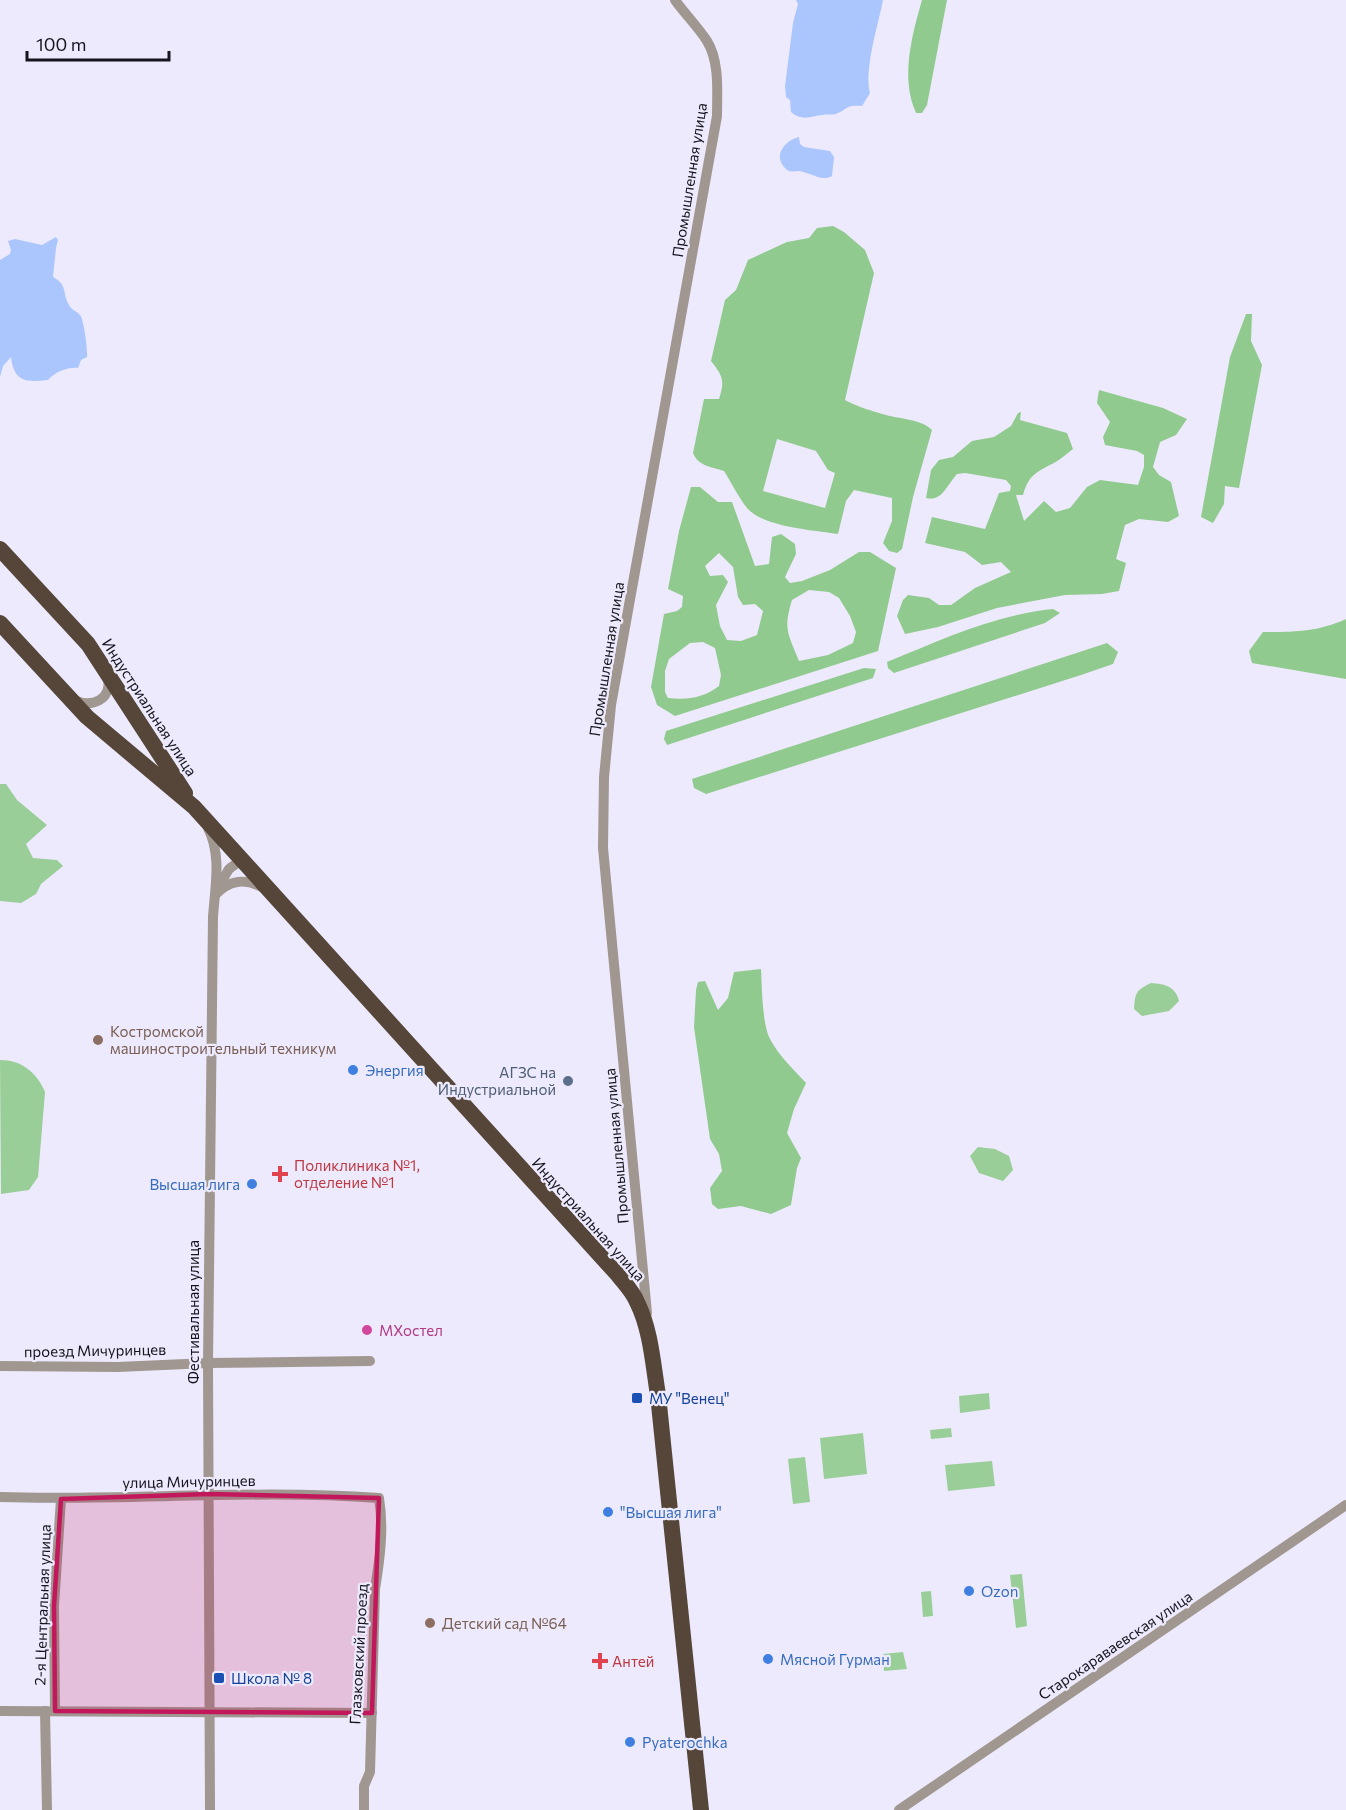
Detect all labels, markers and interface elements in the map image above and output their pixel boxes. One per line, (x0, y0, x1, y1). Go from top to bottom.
scale bar (27, 24, 170, 62)
text: 100 m (36, 33, 86, 55)
street label: Промышленная улица (668, 101, 710, 259)
street label: Промышленная улица (585, 580, 627, 738)
street label: Индустриальная улица (99, 635, 201, 779)
place label: Костромской машиностроительный техникум (110, 1022, 336, 1057)
marker: Костромской машиностроительный техникум (91, 1033, 105, 1047)
place label: Энергия (365, 1061, 424, 1079)
marker: Энергия (346, 1063, 360, 1077)
place label: АГЗС на Индустриальной (438, 1063, 556, 1098)
street label: Промышленная улица (600, 1067, 632, 1225)
marker: АГЗС на Индустриальной (561, 1074, 575, 1088)
street label: Индустриальная улица (529, 1153, 649, 1285)
place label: Поликлиника №1, отделение №1 (294, 1156, 420, 1191)
marker: Поликлиника №1, отделение №1 (271, 1165, 289, 1183)
place label: Высшая лига (149, 1175, 240, 1193)
marker: Высшая лига (245, 1177, 259, 1191)
street label: Фестивальная улица (184, 1240, 202, 1384)
place label: МХостел (379, 1321, 443, 1339)
marker: МХостел (360, 1323, 374, 1337)
street label: проезд Мичуринцев (24, 1340, 166, 1360)
place label: МУ "Венец" (649, 1389, 729, 1407)
marker: МУ "Венец" (630, 1391, 644, 1405)
street label: улица Мичуринцев (122, 1471, 256, 1491)
place label: "Высшая лига" (620, 1503, 722, 1521)
marker: "Высшая лига" (601, 1505, 615, 1519)
street label: 2-я Центральная улица (30, 1524, 54, 1686)
place label: Ozon (981, 1582, 1018, 1600)
street label: Глазковский проезд (345, 1583, 371, 1725)
marker: Ozon (962, 1584, 976, 1598)
street label: Старокараваевская улица (1035, 1587, 1195, 1703)
place label: Детский сад №64 (442, 1614, 567, 1632)
marker: Детский сад №64 (423, 1616, 437, 1630)
place label: Мясной Гурман (780, 1650, 890, 1668)
place label: Антей (612, 1652, 654, 1670)
marker: Мясной Гурман (761, 1652, 775, 1666)
marker: Антей (593, 1654, 607, 1668)
place label: Школа № 8 (231, 1669, 312, 1687)
marker: Школа № 8 (212, 1671, 226, 1685)
place label: Pyaterochka (642, 1733, 728, 1751)
marker: Pyaterochka (623, 1735, 637, 1749)

